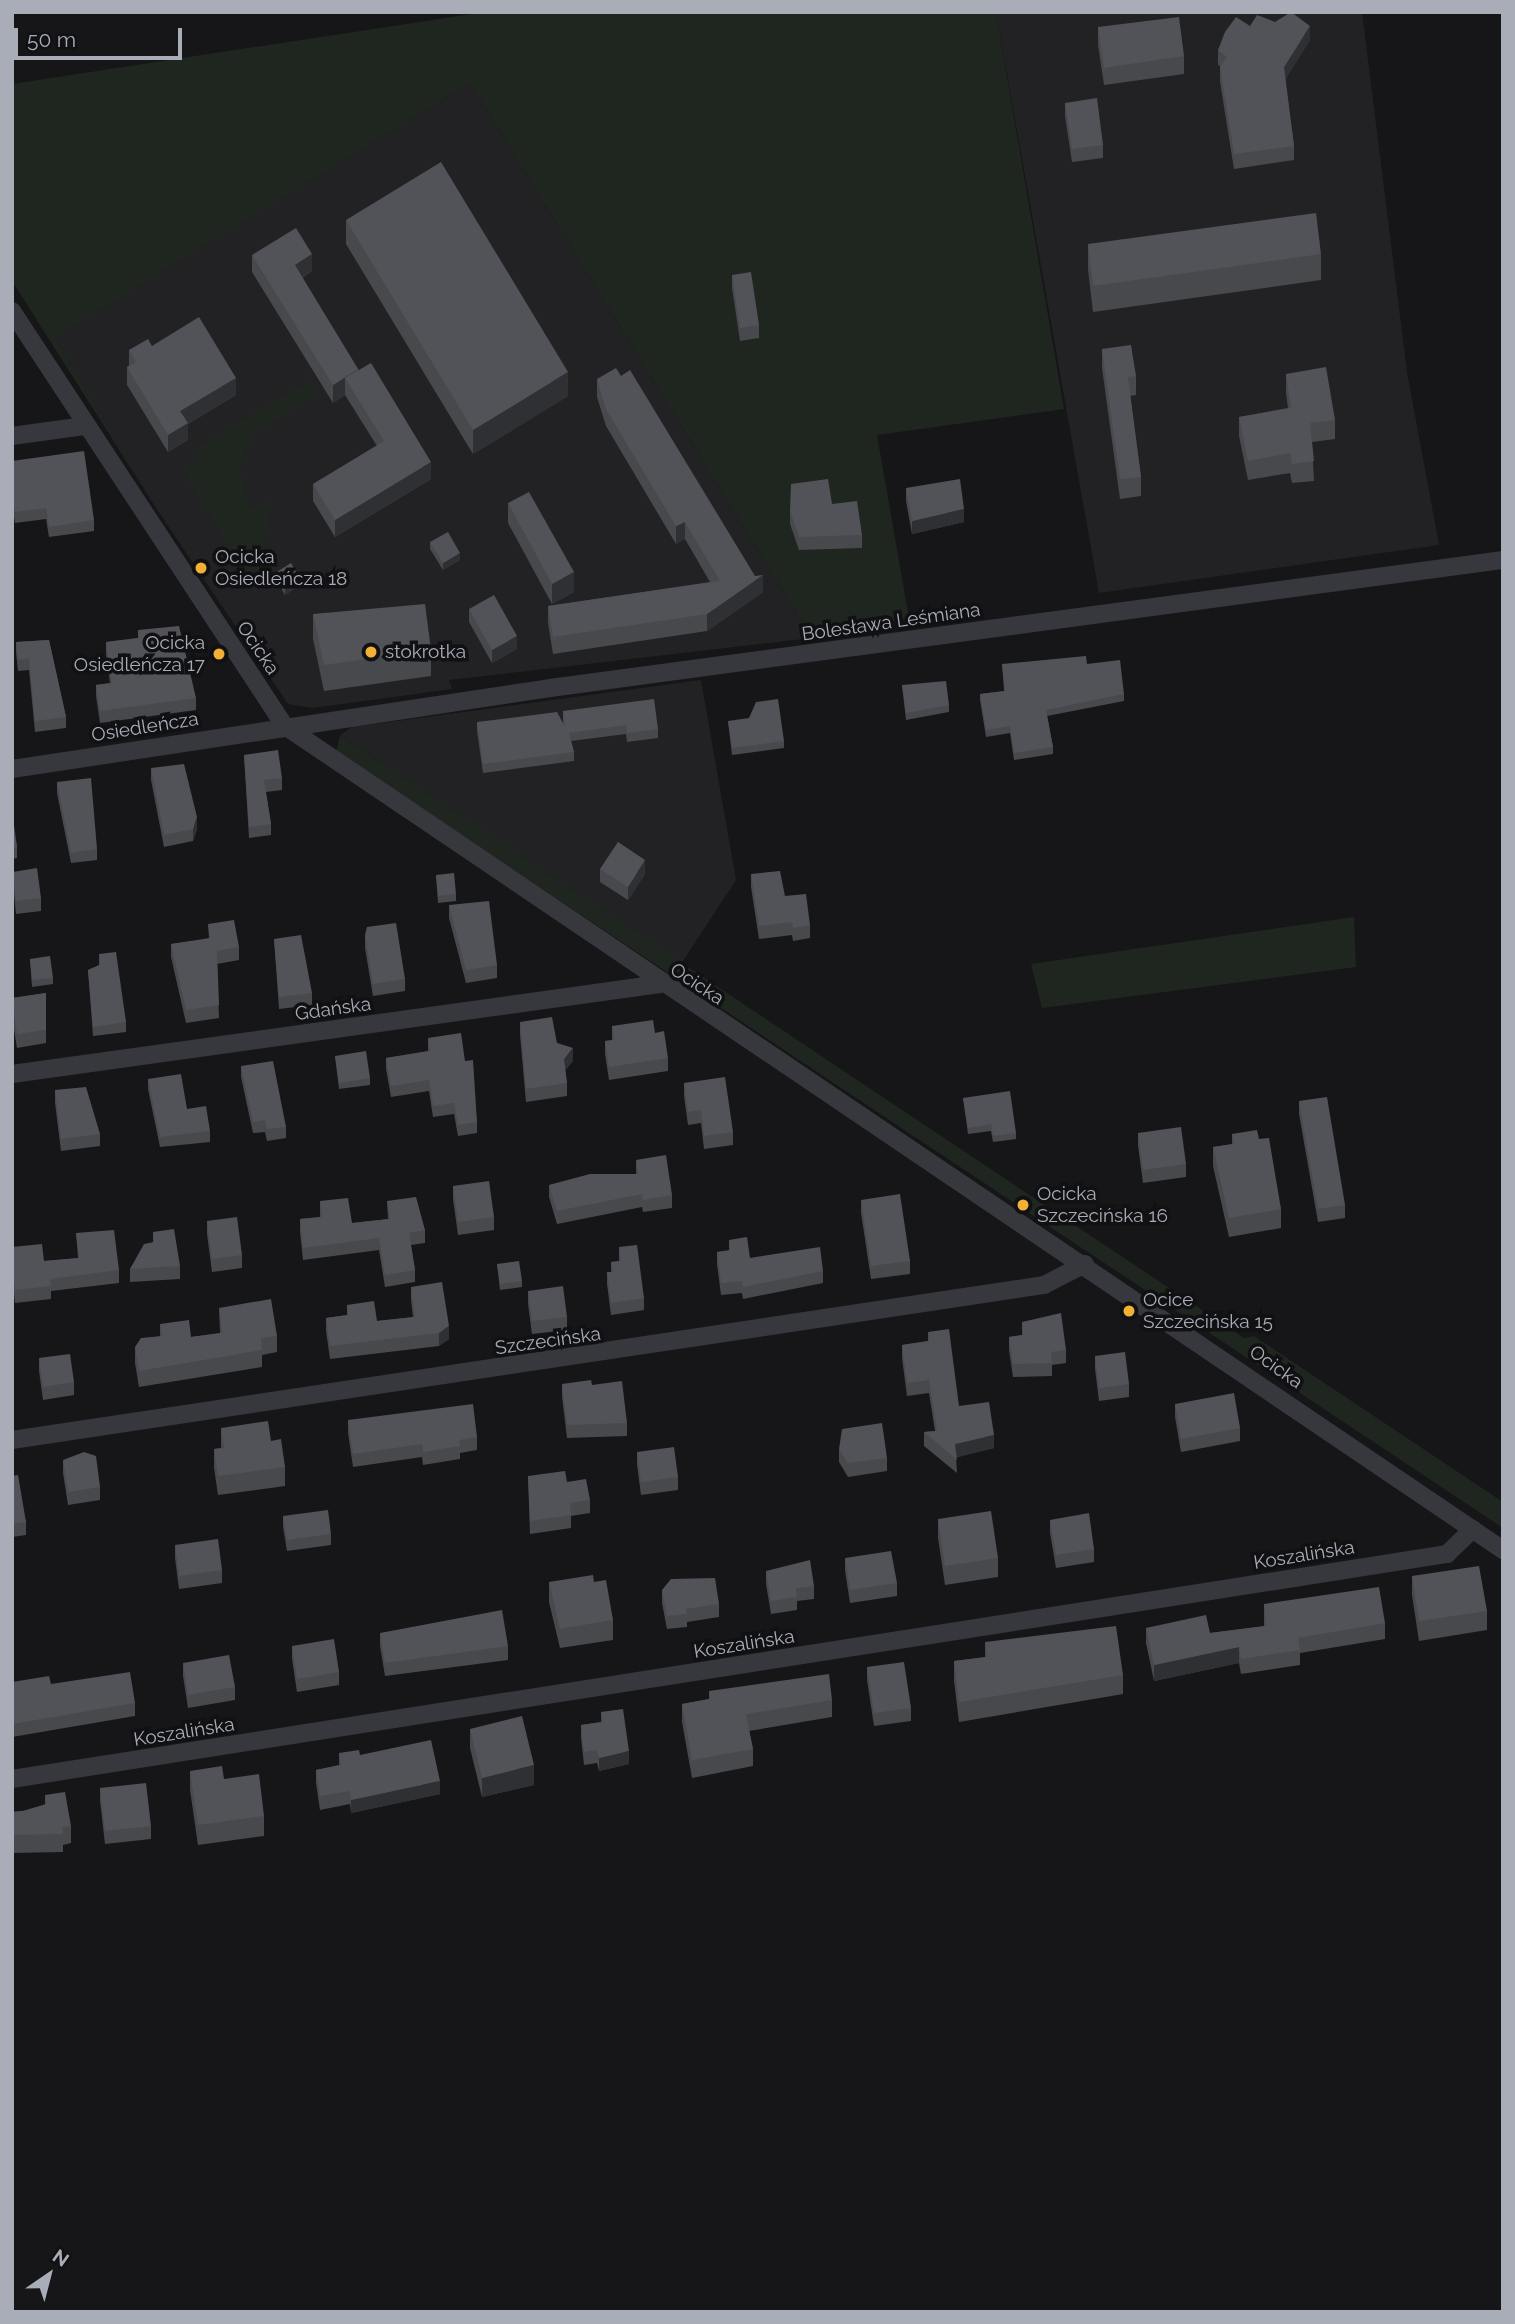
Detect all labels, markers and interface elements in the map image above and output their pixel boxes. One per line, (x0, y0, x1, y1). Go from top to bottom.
scale bar (18, 14, 186, 58)
text: 50 m (27, 27, 76, 52)
place label: Ocicka Osiedleńcza 18 (215, 546, 347, 590)
marker: Ocicka Osiedleńcza 18 (193, 560, 209, 576)
street label: Bolesława Leśmiana (800, 598, 982, 646)
street label: Ocicka (232, 617, 284, 679)
place label: Ocicka Osiedleńcza 17 (74, 632, 205, 676)
place label: stokrotka (385, 641, 466, 663)
marker: stokrotka (363, 644, 379, 660)
marker: Ocicka Osiedleńcza 17 (211, 646, 227, 662)
street label: Osiedleńcza (90, 707, 200, 747)
street label: Ocicka (666, 958, 728, 1010)
street label: Gdańska (294, 992, 372, 1026)
place label: Ocicka Szczecińska 16 (1037, 1183, 1168, 1227)
marker: Ocicka Szczecińska 16 (1015, 1197, 1031, 1213)
place label: Ocice Szczecińska 15 (1143, 1289, 1273, 1333)
marker: Ocice Szczecińska 15 (1121, 1303, 1137, 1319)
street label: Szczecińska (494, 1322, 602, 1360)
street label: Ocicka (1245, 1341, 1307, 1393)
street label: Koszalińska (1252, 1536, 1356, 1574)
street label: Koszalińska (692, 1625, 796, 1663)
street label: Koszalińska (132, 1713, 236, 1751)
north arrow (14, 2240, 84, 2310)
text: N (49, 2245, 73, 2271)

